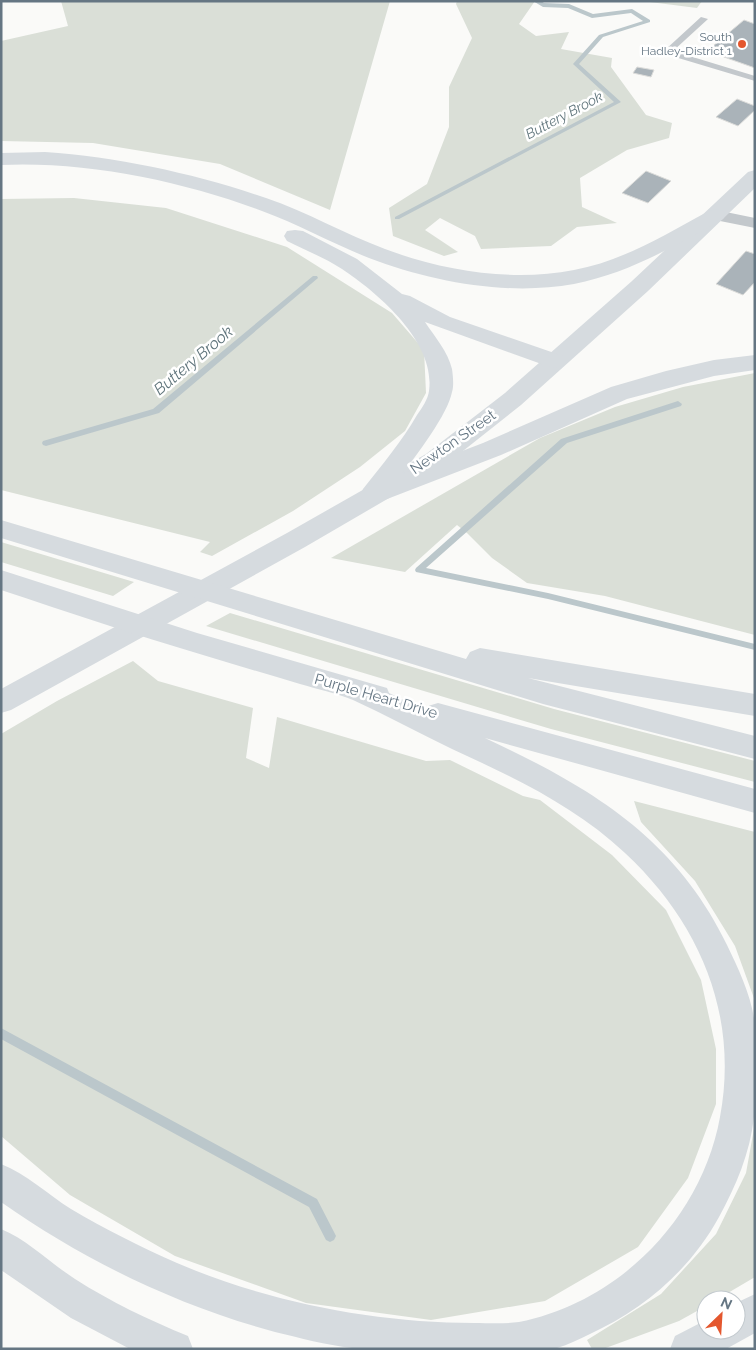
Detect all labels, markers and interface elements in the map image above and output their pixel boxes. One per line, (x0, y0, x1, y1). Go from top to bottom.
place label: South Hadley-District 1 (641, 30, 732, 58)
marker: South Hadley-District 1 (736, 38, 748, 50)
water label: Buttery Brook (523, 88, 606, 142)
water label: Buttery Brook (150, 322, 237, 399)
street label: Newton Street (407, 406, 499, 478)
street label: Purple Heart Drive (312, 670, 440, 722)
north arrow (696, 1290, 746, 1340)
text: N (718, 1294, 735, 1313)

